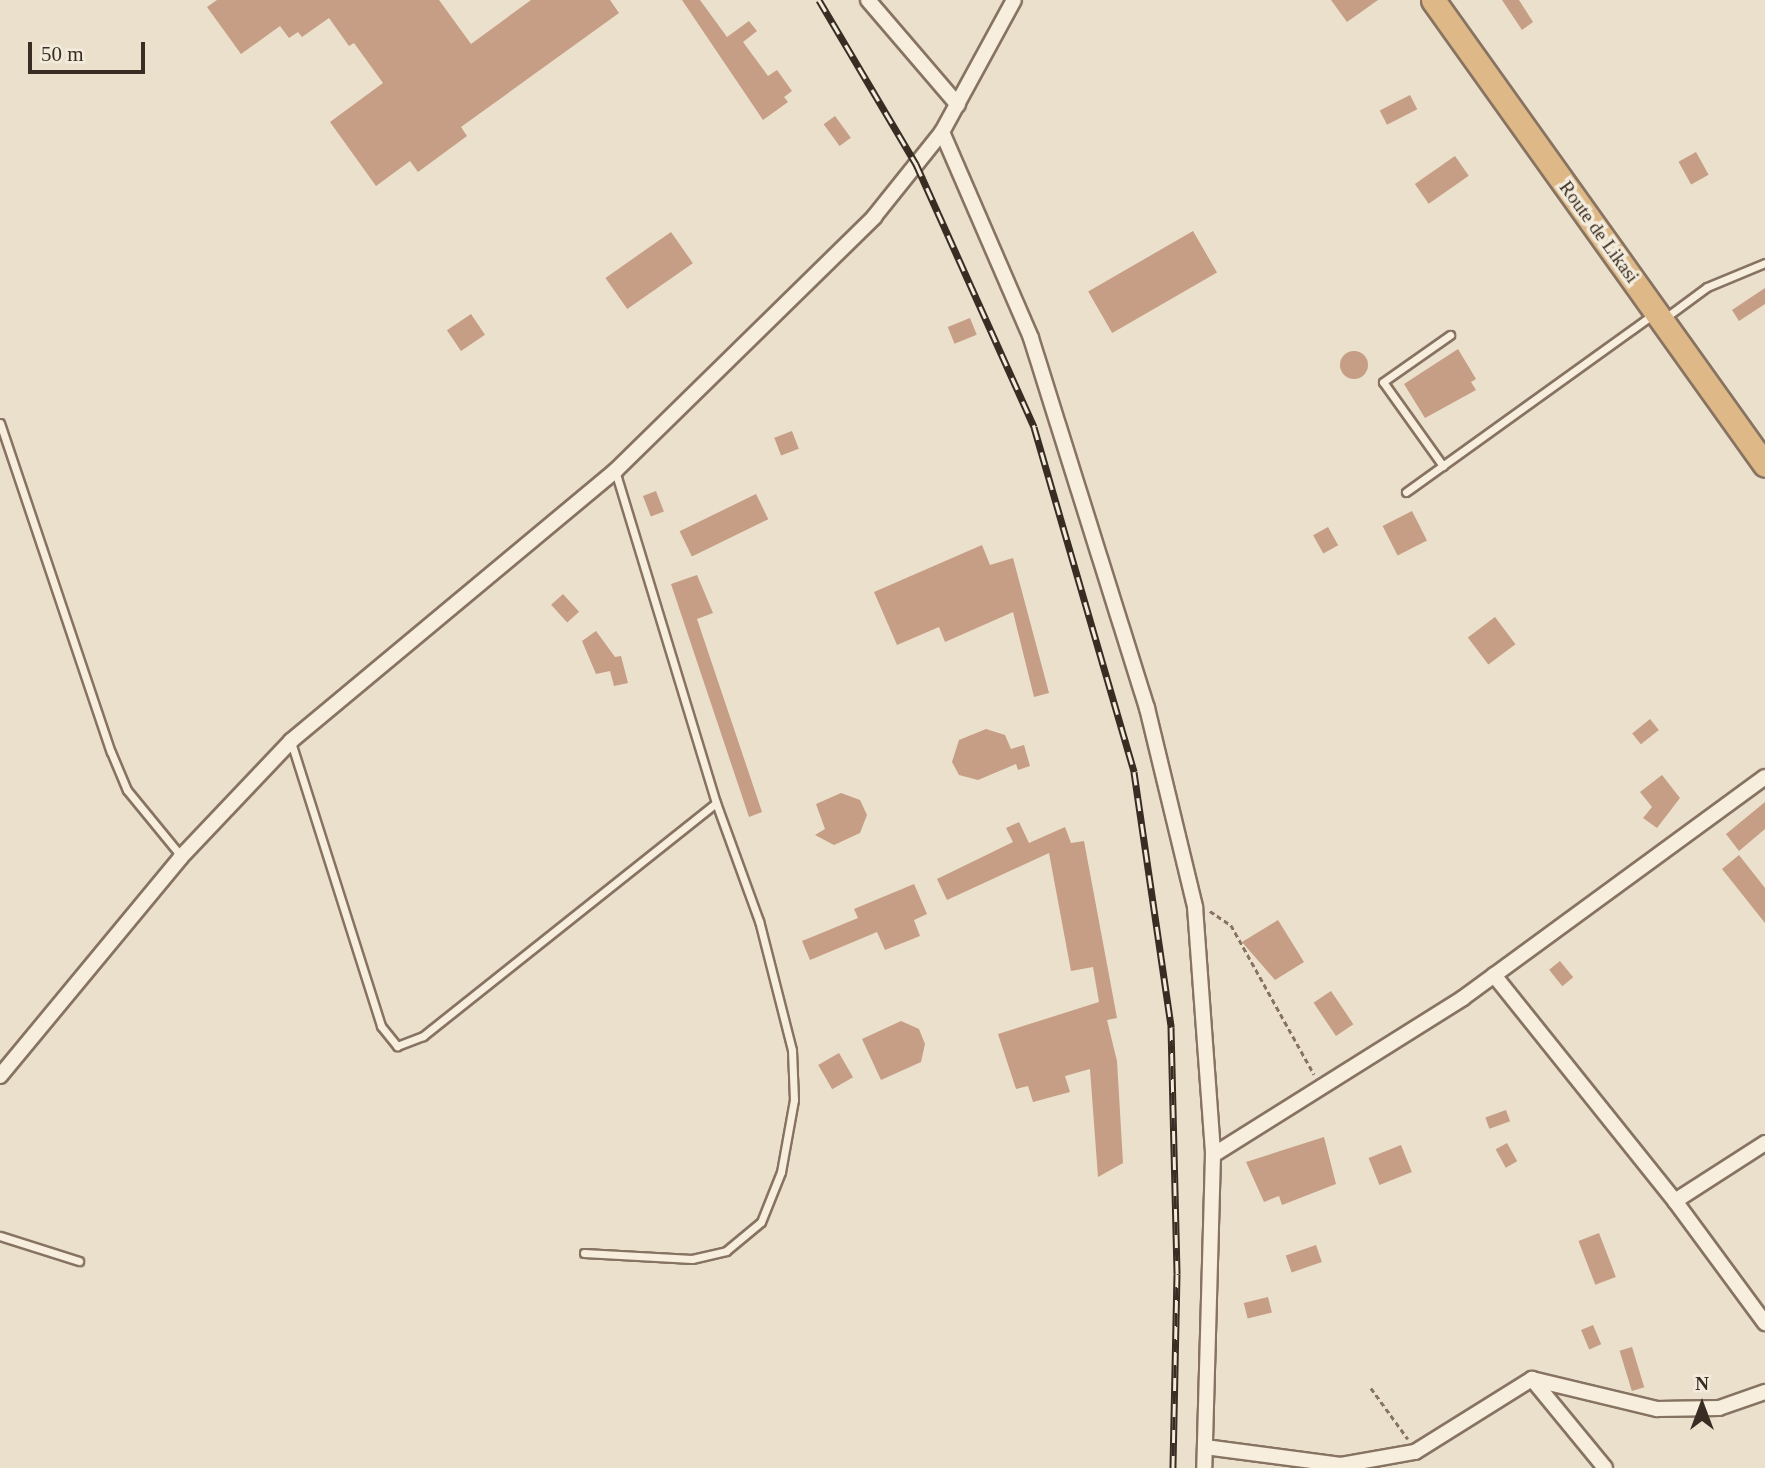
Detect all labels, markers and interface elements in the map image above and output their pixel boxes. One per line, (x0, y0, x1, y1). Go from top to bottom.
scale bar (32, 28, 149, 72)
text: 50 m (41, 42, 84, 66)
street label: Route de Likasi (1554, 177, 1644, 287)
north arrow (1667, 1370, 1737, 1440)
text: N (1695, 1373, 1709, 1394)

